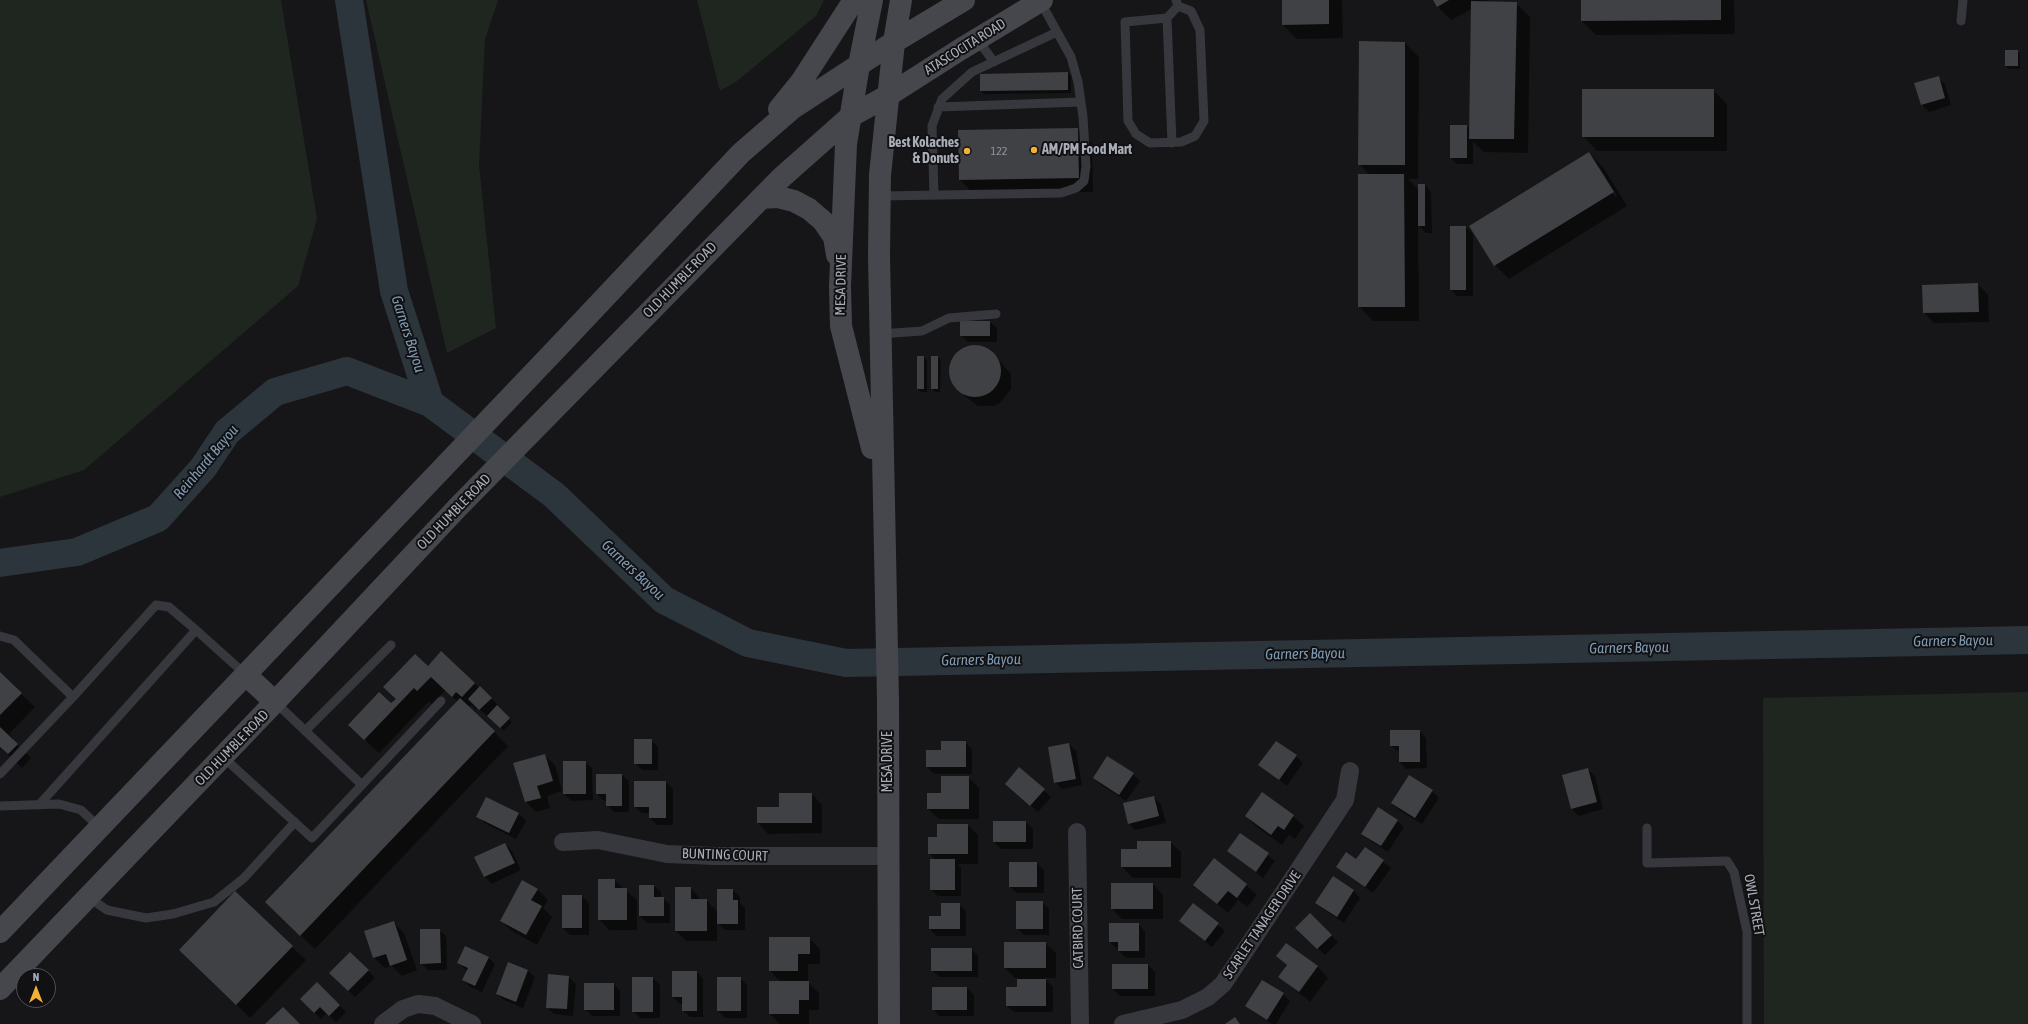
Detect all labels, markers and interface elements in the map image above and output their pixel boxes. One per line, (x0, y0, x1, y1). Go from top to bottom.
street label: ATASCOCITA ROAD (921, 15, 1009, 79)
place label: Best Kolaches & Donuts (888, 135, 959, 168)
place label: AM/PM Food Mart (1042, 142, 1132, 158)
house number: 122 (991, 144, 1007, 158)
marker: AM/PM Food Mart (1029, 145, 1039, 155)
marker: Best Kolaches & Donuts (962, 146, 972, 156)
street label: OLD HUMBLE ROAD (640, 239, 720, 321)
street label: MESA DRIVE (832, 254, 850, 316)
water label: Garners Bayou (387, 293, 429, 375)
water label: Reinhardt Bayou (170, 421, 242, 503)
street label: OLD HUMBLE ROAD (414, 471, 494, 553)
water label: Garners Bayou (598, 536, 668, 604)
water label: Garners Bayou (1913, 631, 1993, 651)
water label: Garners Bayou (1589, 638, 1669, 658)
water label: Garners Bayou (1265, 644, 1345, 664)
water label: Garners Bayou (941, 650, 1021, 670)
street label: OLD HUMBLE ROAD (192, 707, 272, 789)
street label: MESA DRIVE (880, 731, 896, 793)
street label: BUNTING COURT (682, 845, 768, 865)
street label: SCARLET TANAGER DRIVE (1220, 868, 1304, 982)
street label: OWL STREET (1740, 873, 1768, 937)
street label: CATBIRD COURT (1069, 887, 1087, 969)
north arrow (16, 968, 56, 1008)
text: N (33, 971, 39, 983)

